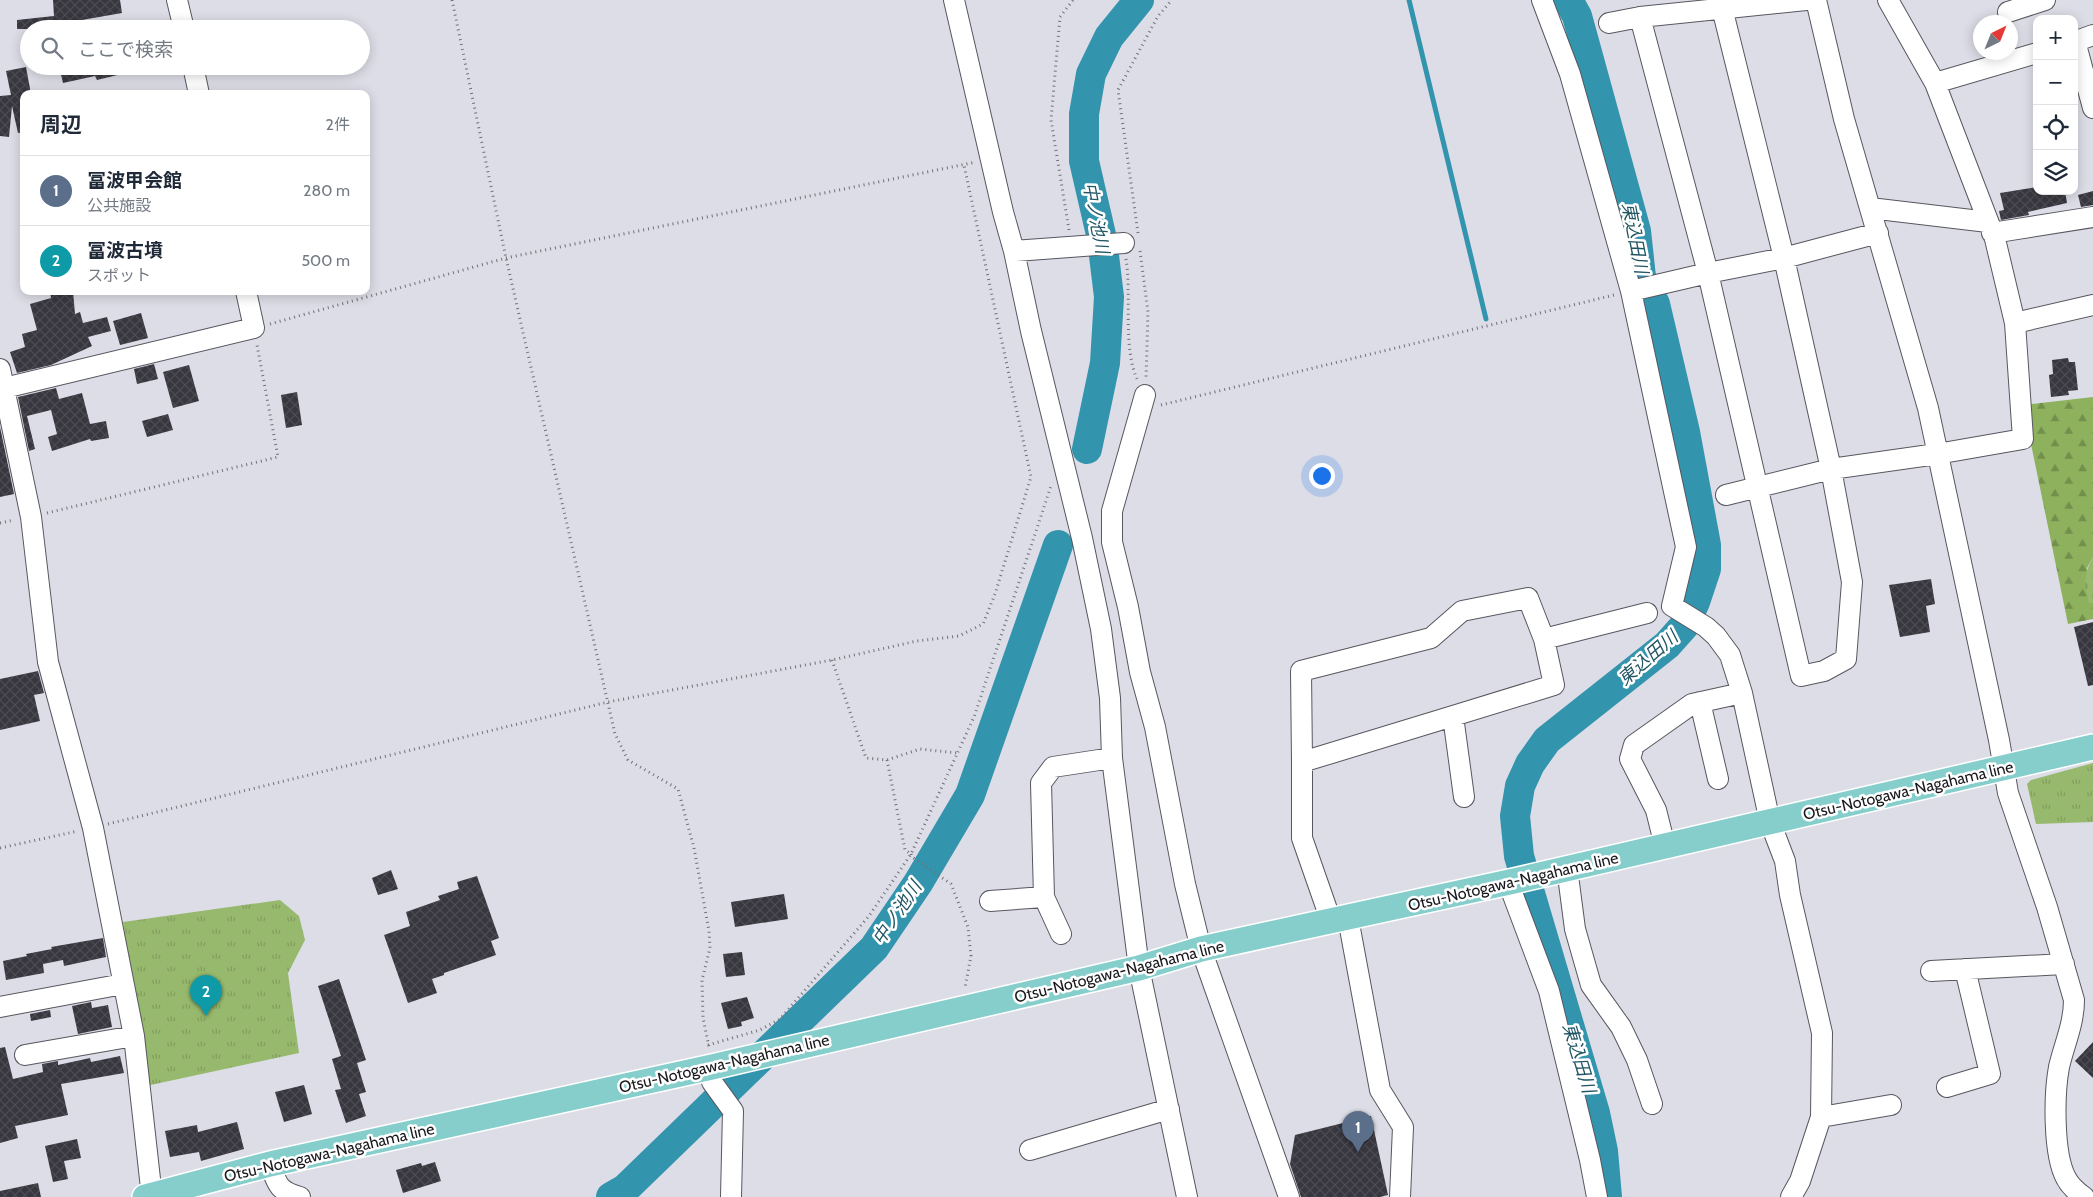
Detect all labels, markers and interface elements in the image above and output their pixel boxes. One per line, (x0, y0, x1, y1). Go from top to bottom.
north arrow (1973, 15, 2018, 60)
map controls (2033, 15, 2078, 195)
button: + (2033, 15, 2078, 60)
search box (20, 20, 370, 75)
icon: search (38, 34, 66, 62)
text: ここで検索 (78, 38, 173, 61)
button: − (2033, 60, 2078, 105)
button: locate (2033, 105, 2078, 150)
text: 周辺 (40, 112, 82, 137)
text: 2件 (326, 115, 350, 134)
button: layers (2033, 150, 2078, 195)
text: 冨波甲会館 (87, 169, 182, 192)
text: 1 (53, 181, 59, 200)
text: 280 m (303, 181, 350, 200)
water label: 中ノ池川 (1078, 181, 1114, 257)
text: 公共施設 (87, 196, 151, 215)
water label: 東込田川 (1617, 201, 1653, 277)
text: 冨波古墳 (87, 239, 163, 262)
text: 2 (52, 251, 60, 270)
text: 500 m (301, 251, 350, 270)
text: スポット (87, 266, 151, 285)
your location (1309, 463, 1335, 489)
water label: 東込田川 (1614, 625, 1684, 690)
street label: Otsu-Notogawa-Nagahama line (1801, 757, 2015, 824)
street label: Otsu-Notogawa-Nagahama line (1406, 848, 1620, 915)
water label: 中ノ池川 (868, 875, 927, 949)
street label: Otsu-Notogawa-Nagahama line (1012, 936, 1226, 1007)
pin: 2 (190, 975, 222, 1016)
water label: 東込田川 (1558, 1020, 1601, 1098)
street label: Otsu-Notogawa-Nagahama line (617, 1030, 831, 1097)
pin: 1 (1342, 1111, 1374, 1152)
street label: Otsu-Notogawa-Nagahama line (222, 1119, 436, 1186)

